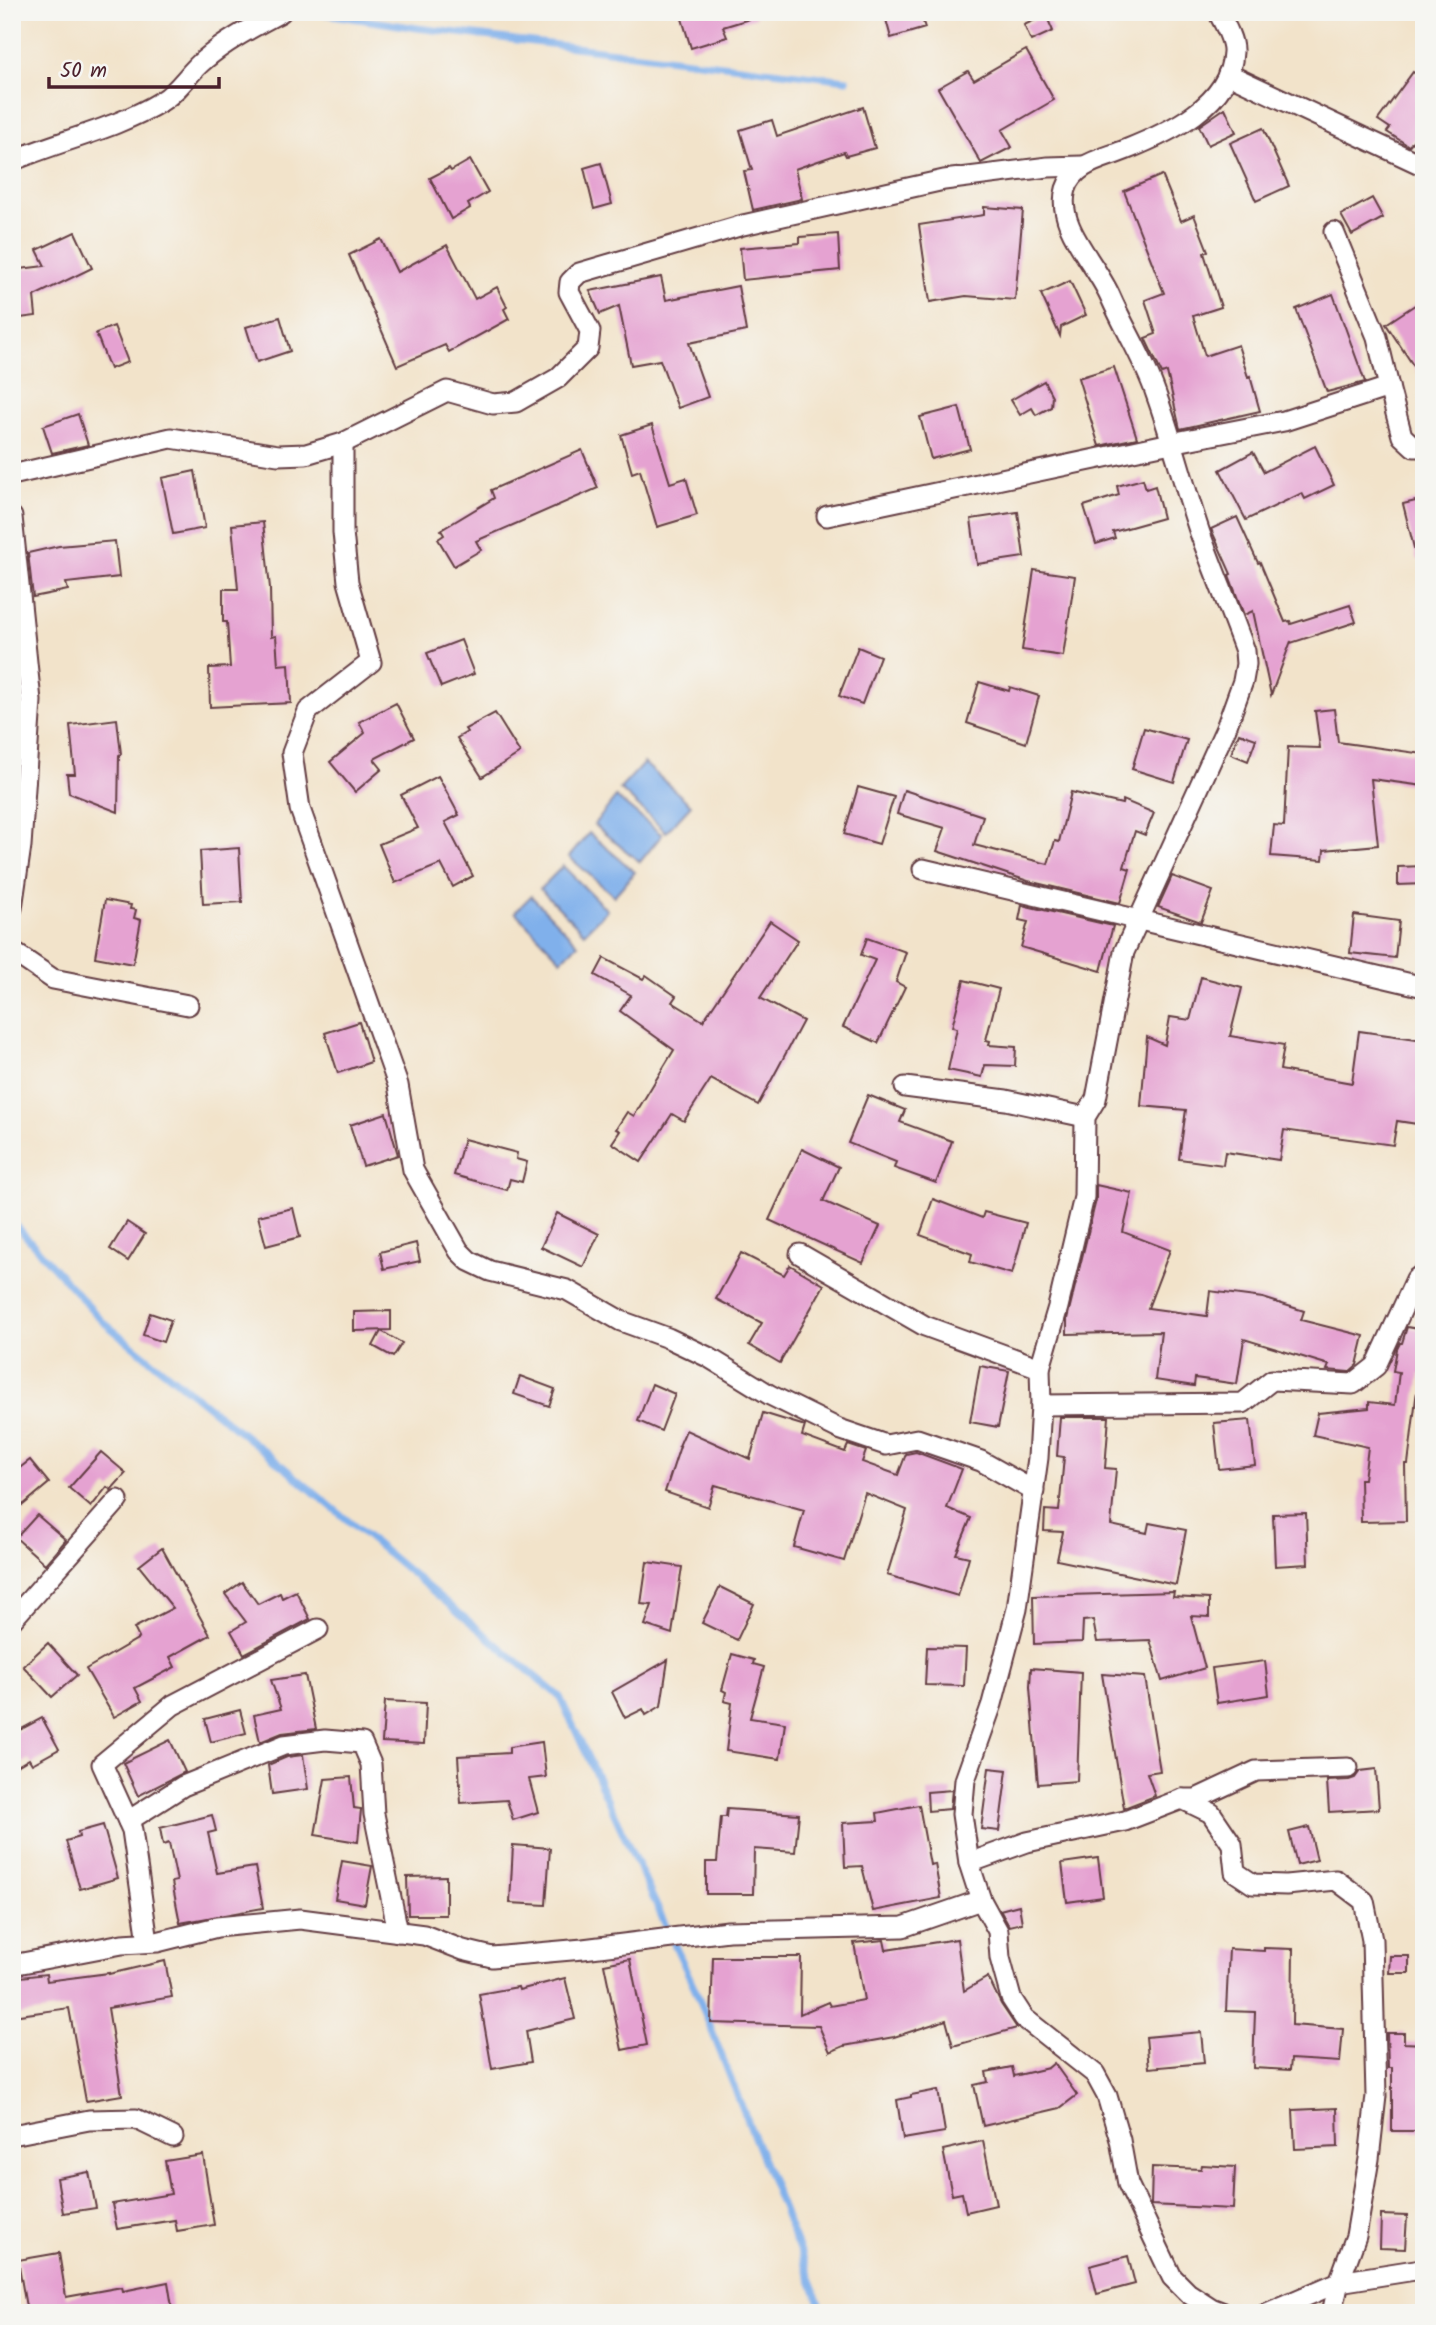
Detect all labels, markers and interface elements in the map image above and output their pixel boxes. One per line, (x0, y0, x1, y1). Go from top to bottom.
scale bar (49, 46, 219, 90)
text: 50 m (60, 55, 107, 88)

